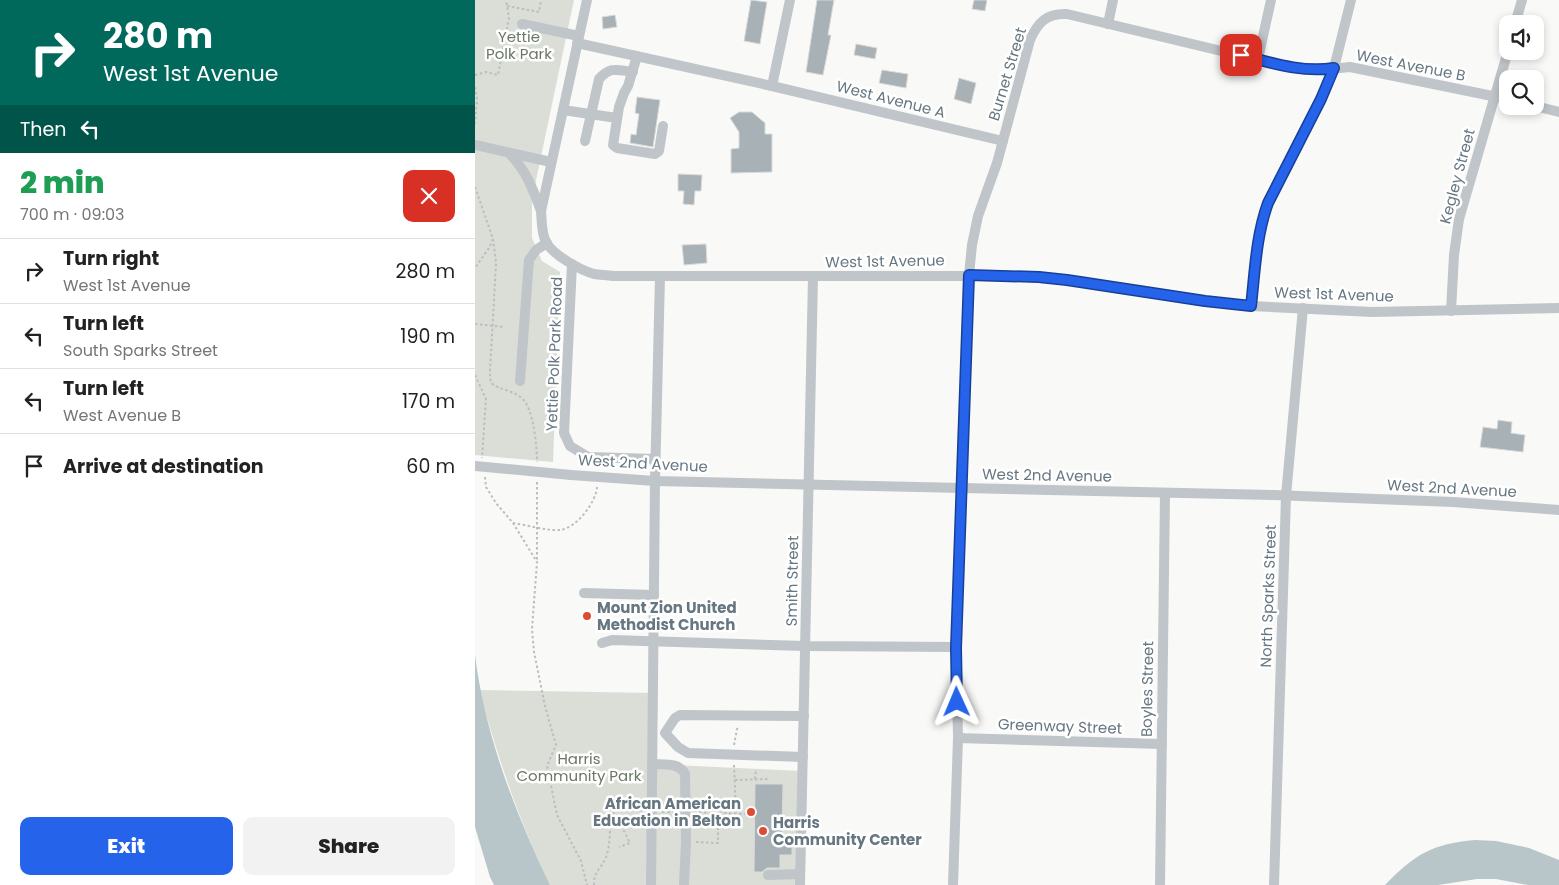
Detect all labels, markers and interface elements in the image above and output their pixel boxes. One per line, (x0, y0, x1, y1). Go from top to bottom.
text: 280 m (103, 11, 213, 60)
map controls (1499, 15, 1544, 115)
button: sound (1499, 15, 1544, 60)
icon: right (20, 20, 85, 85)
street label: Burnet Street (983, 25, 1031, 123)
park label: Yettie Polk Park (486, 26, 552, 64)
pin (1220, 34, 1262, 76)
icon: arrive (1227, 41, 1255, 69)
street label: West Avenue B (1355, 44, 1467, 86)
text: West 1st Avenue (103, 58, 279, 89)
button: search (1499, 70, 1544, 115)
street label: West Avenue A (834, 75, 948, 123)
icon: left (76, 115, 104, 143)
text: Then (20, 116, 66, 143)
street label: Kegley Street (1434, 126, 1480, 226)
text: 2 min (20, 161, 105, 204)
button: close (403, 170, 455, 222)
text: 700 m · 09:03 (20, 203, 125, 226)
text: Turn right (63, 245, 159, 272)
street label: West 1st Avenue (825, 249, 945, 273)
icon: right (20, 257, 48, 285)
text: 280 m (396, 258, 455, 285)
text: West 1st Avenue (63, 274, 191, 297)
street label: Yettie Polk Park Road (541, 276, 567, 432)
street label: West 1st Avenue (1274, 281, 1394, 307)
text: Turn left (63, 310, 144, 337)
icon: left (20, 322, 48, 350)
text: 190 m (400, 323, 455, 350)
text: South Sparks Street (63, 339, 218, 362)
text: Turn left (63, 375, 144, 402)
icon: left (20, 387, 48, 415)
text: 170 m (402, 388, 455, 415)
text: West Avenue B (63, 404, 181, 427)
street label: West 2nd Avenue (578, 449, 708, 477)
icon: arrive (20, 452, 48, 480)
text: Arrive at destination (63, 453, 264, 480)
text: 60 m (406, 453, 455, 480)
street label: West 2nd Avenue (982, 463, 1112, 487)
street label: West 2nd Avenue (1387, 474, 1517, 502)
street label: North Sparks Street (1255, 524, 1281, 668)
street label: Smith Street (781, 535, 803, 627)
place label: Mount Zion United Methodist Church (597, 597, 737, 635)
marker: Mount Zion United Methodist Church (581, 610, 593, 622)
street label: Boyles Street (1136, 641, 1158, 737)
position arrow (930, 675, 982, 727)
street label: Greenway Street (998, 713, 1122, 739)
park label: Harris Community Park (516, 748, 642, 786)
place label: African American Education in Belton (593, 793, 741, 831)
marker: African American Education in Belton (745, 806, 757, 818)
place label: Harris Community Center (773, 812, 922, 850)
button: Exit (20, 817, 233, 875)
button: Share (243, 817, 455, 875)
marker: Harris Community Center (757, 825, 769, 837)

